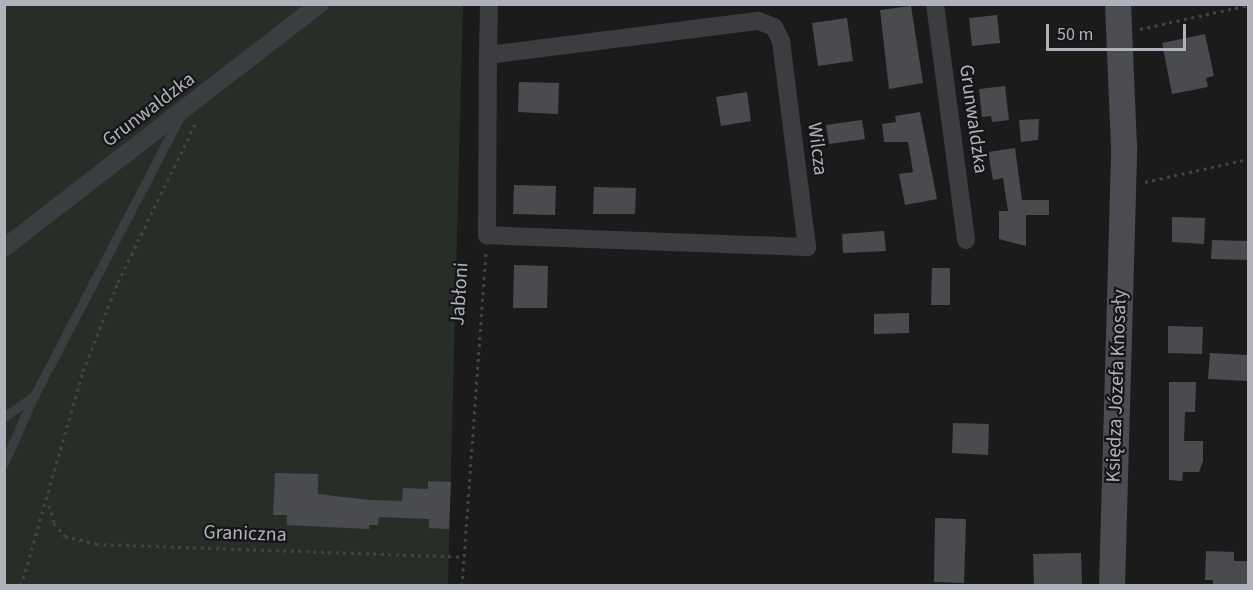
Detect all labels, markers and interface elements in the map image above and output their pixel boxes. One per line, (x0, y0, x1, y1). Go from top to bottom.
scale bar (1049, 12, 1188, 50)
text: 50 m (1057, 22, 1093, 47)
street label: Grunwaldzka (953, 63, 993, 175)
street label: Grunwaldzka (98, 67, 200, 153)
street label: Wilcza (802, 121, 832, 177)
street label: Jabłoni (446, 262, 474, 326)
street label: Księdza Józefa Knosały (1102, 289, 1132, 483)
street label: Graniczna (203, 521, 287, 547)

